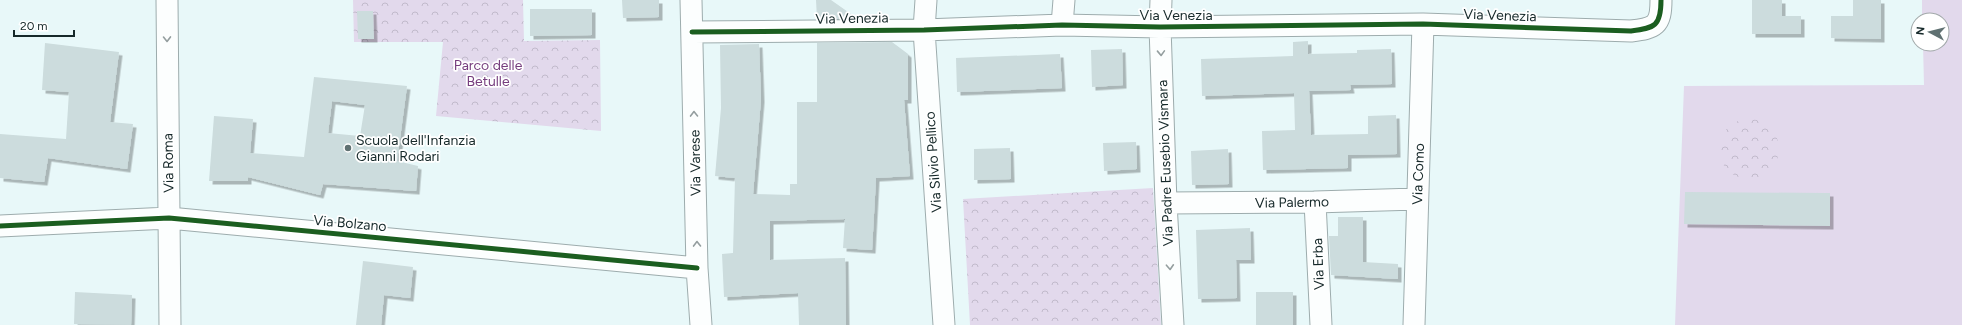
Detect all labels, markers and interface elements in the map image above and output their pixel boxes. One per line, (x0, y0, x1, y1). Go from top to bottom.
street label: Via Venezia (1463, 6, 1537, 25)
street label: Via Venezia (1139, 7, 1213, 24)
street label: Via Venezia (815, 9, 889, 28)
scale bar (14, 12, 74, 38)
north arrow (1910, 12, 1950, 52)
text: 20 m (20, 19, 48, 33)
text: N (1914, 26, 1928, 36)
one-way arrow (163, 36, 171, 42)
one-way arrow (1157, 50, 1165, 56)
park label: Parco delle Betulle (454, 57, 523, 90)
street label: Via Padre Eusebio Vismara (1154, 80, 1177, 246)
one-way arrow (690, 111, 698, 117)
street label: Via Silvio Pellico (921, 111, 946, 213)
street label: Via Varese (686, 129, 705, 196)
place label: Scuola dell'Infanzia Gianni Rodari (356, 132, 476, 165)
street label: Via Roma (159, 133, 178, 193)
marker: Scuola dell'Infanzia Gianni Rodari (343, 143, 353, 153)
street label: Via Como (1409, 143, 1428, 205)
street label: Via Palermo (1255, 193, 1329, 212)
street label: Via Bolzano (313, 212, 387, 235)
street label: Via Erba (1309, 238, 1328, 290)
one-way arrow (692, 241, 701, 247)
one-way arrow (1166, 264, 1174, 270)

